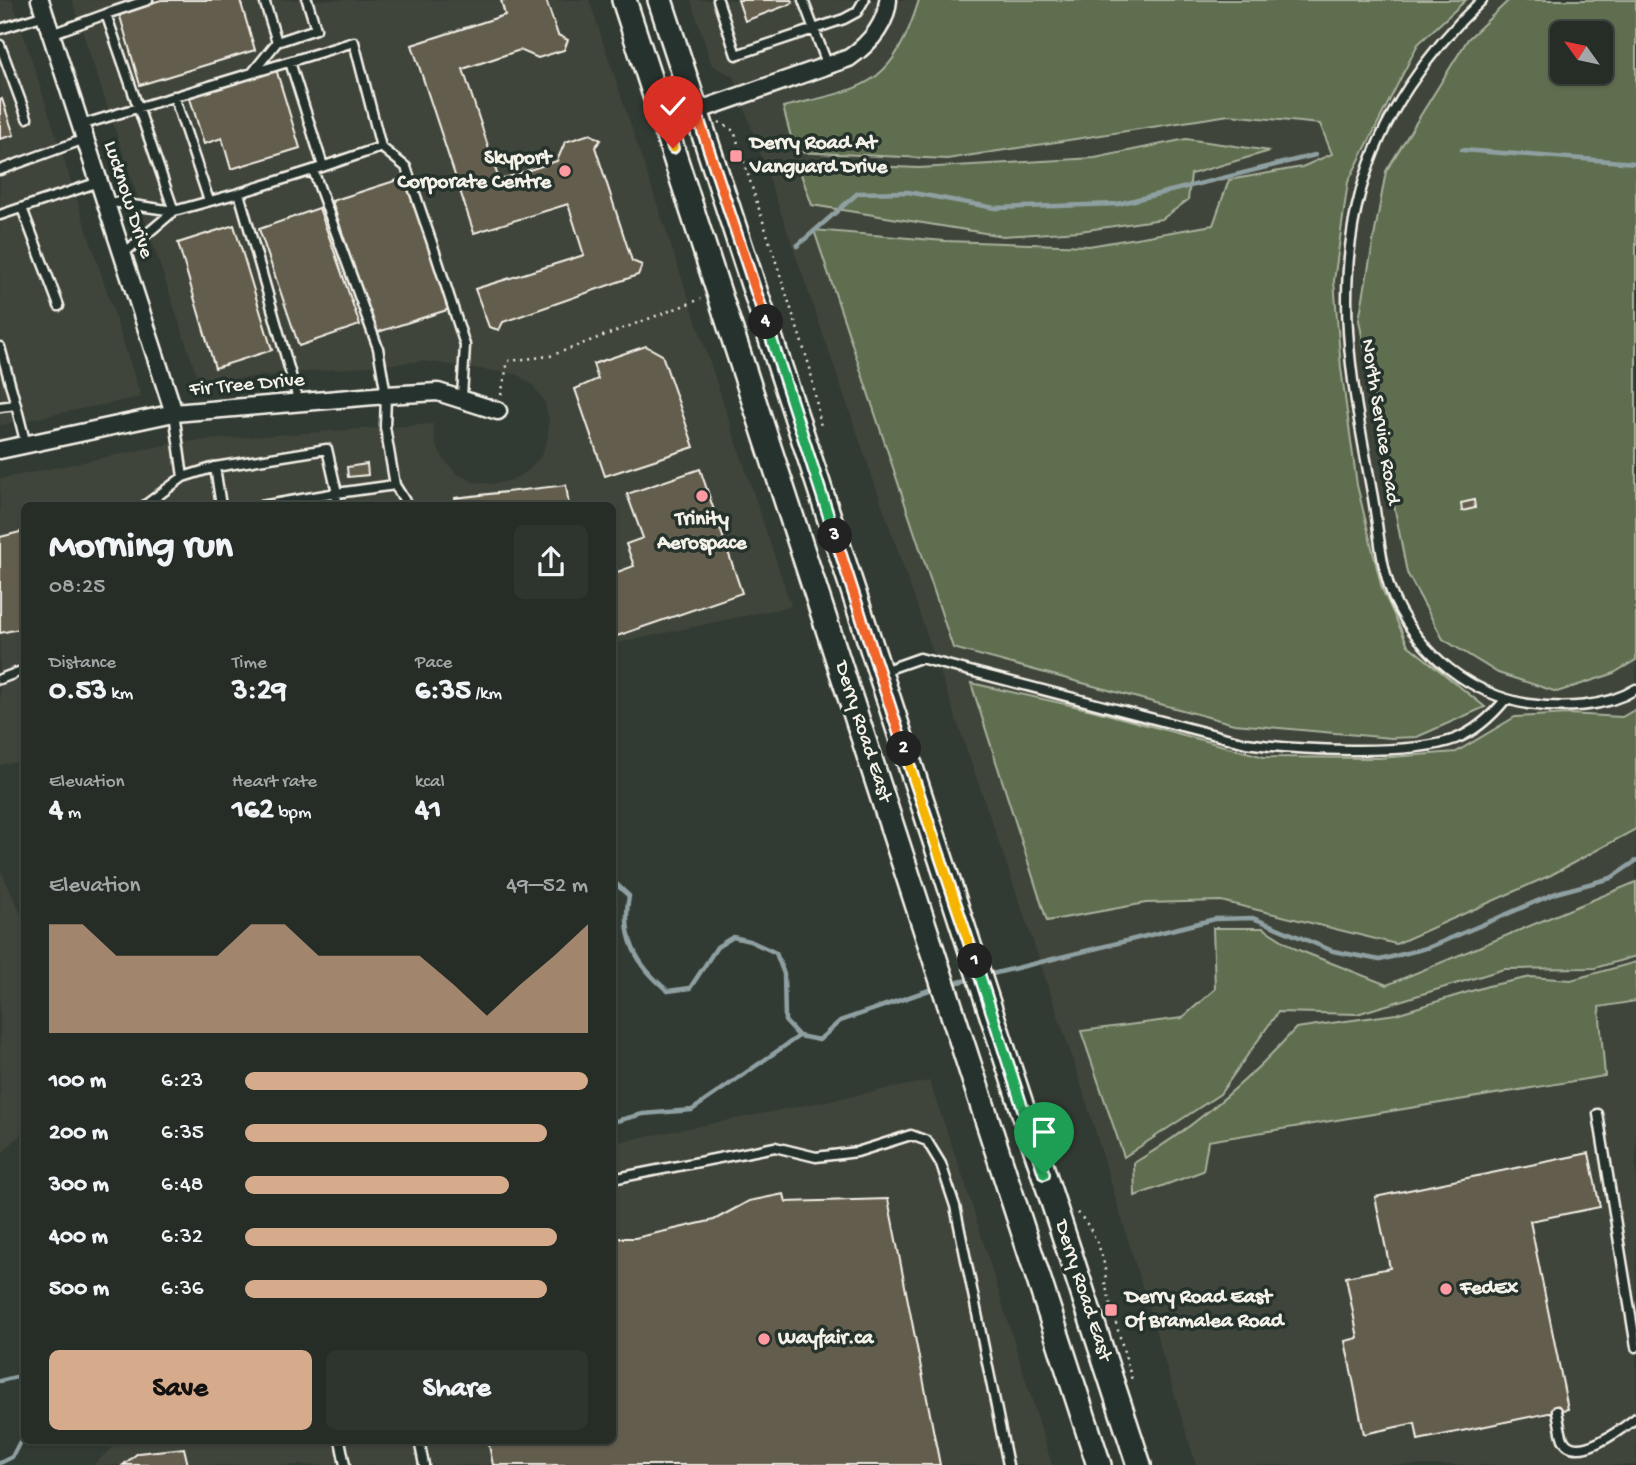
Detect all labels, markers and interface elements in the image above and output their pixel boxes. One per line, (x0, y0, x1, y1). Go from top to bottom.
north arrow (1550, 21, 1614, 84)
map controls (1550, 21, 1613, 84)
pin (643, 76, 703, 148)
icon: check (654, 87, 692, 125)
place label: Derry Road At Vanguard Drive (748, 132, 888, 181)
street label: Lucknow Drive (96, 138, 158, 263)
place label: Skyport Corporate Centre (397, 147, 553, 196)
marker: Derry Road At Vanguard Drive (728, 148, 744, 164)
marker: Skyport Corporate Centre (557, 163, 573, 179)
pin: 4 (748, 304, 784, 340)
text: 4 (761, 310, 770, 333)
street label: North Service Road (1354, 337, 1405, 508)
street label: Fir Tree Drive (187, 368, 307, 404)
marker: Trinity Aerospace (694, 488, 710, 504)
place label: Trinity Aerospace (656, 508, 748, 557)
pin: 3 (818, 518, 852, 554)
text: 3 (830, 524, 839, 547)
button: share (514, 525, 588, 599)
text: Morning run (49, 526, 233, 570)
text: 08:25 (49, 574, 105, 601)
text: Distance (49, 652, 116, 675)
text: Time (232, 652, 267, 675)
text: Pace (415, 652, 452, 675)
street label: Derry Road East (827, 657, 897, 808)
text: 0.53 (49, 675, 107, 710)
text: 3:29 (232, 675, 287, 710)
text: 6:35 (415, 675, 471, 710)
text: km (107, 683, 133, 706)
text: /km (471, 683, 502, 706)
pin: 2 (886, 732, 922, 766)
text: 2 (899, 737, 908, 760)
text: Elevation (49, 771, 125, 794)
text: Heart rate (232, 771, 317, 794)
text: kcal (415, 771, 445, 794)
text: 4 (49, 794, 63, 829)
text: 162 (232, 794, 274, 829)
text: 41 (415, 794, 441, 829)
text: m (63, 802, 81, 825)
text: bpm (274, 802, 311, 825)
text: Elevation (49, 873, 140, 900)
text: 49–52 m (506, 873, 588, 900)
pin: 1 (958, 944, 992, 978)
text: 1 (971, 949, 978, 972)
text: 100 m (49, 1068, 106, 1095)
text: 6:23 (161, 1068, 203, 1095)
pin (1014, 1102, 1074, 1174)
icon: arrive (1025, 1113, 1063, 1151)
text: 200 m (49, 1120, 108, 1147)
text: 6:35 (161, 1120, 204, 1147)
text: 300 m (49, 1172, 109, 1199)
text: 6:48 (161, 1172, 203, 1199)
street label: Derry Road East (1047, 1216, 1117, 1367)
text: 400 m (49, 1224, 108, 1251)
text: 6:32 (161, 1224, 203, 1251)
text: 500 m (49, 1276, 109, 1303)
text: 6:36 (161, 1276, 203, 1303)
place label: FedEx (1459, 1277, 1519, 1302)
marker: FedEx (1438, 1281, 1454, 1297)
place label: Derry Road East Of Bramalea Road (1123, 1286, 1286, 1335)
marker: Derry Road East Of Bramalea Road (1103, 1302, 1119, 1318)
place label: Wayfair.ca (777, 1327, 875, 1352)
marker: Wayfair.ca (756, 1331, 772, 1347)
button: Save (49, 1350, 312, 1430)
button: Share (326, 1350, 588, 1430)

